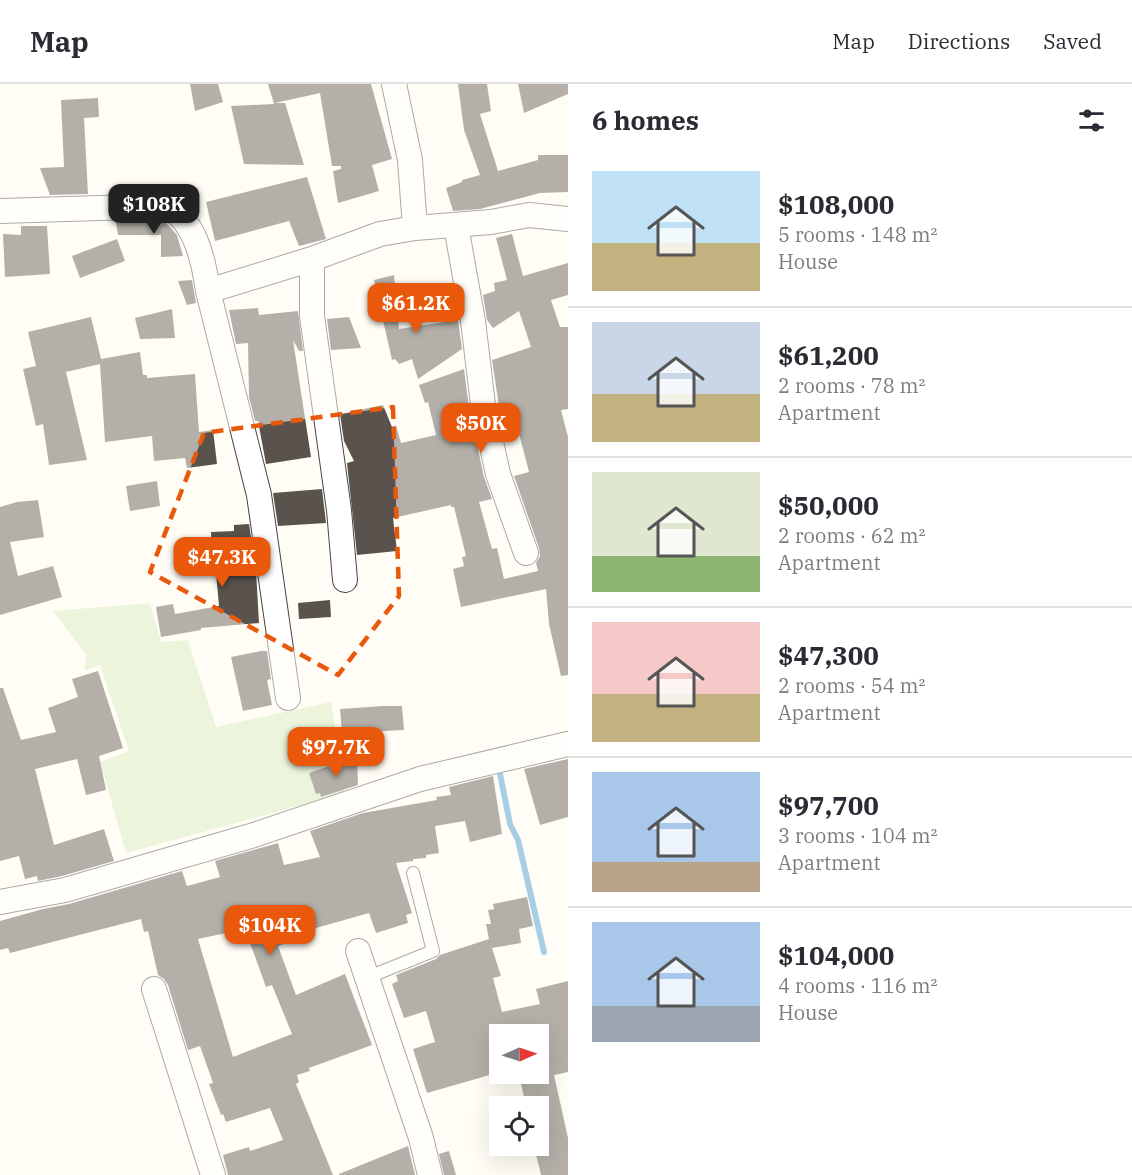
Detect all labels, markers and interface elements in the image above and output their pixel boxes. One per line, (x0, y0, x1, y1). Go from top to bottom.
text: Map (30, 23, 89, 60)
text: Map (832, 27, 875, 55)
text: Directions (908, 27, 1010, 55)
text: Saved (1043, 27, 1102, 55)
text: 6 homes (592, 103, 699, 137)
icon: filters (1075, 104, 1108, 137)
pin: $108K (112, 184, 196, 235)
text: $108,000 (778, 187, 894, 221)
text: $108K (122, 190, 186, 217)
icon: home (640, 195, 712, 267)
text: 5 rooms · 148 m² (778, 221, 937, 248)
text: House (778, 248, 838, 275)
pin: $61.2K (367, 283, 465, 334)
text: $61.2K (382, 289, 450, 316)
text: $61,200 (778, 338, 879, 372)
icon: home (640, 346, 712, 418)
text: 2 rooms · 78 m² (778, 372, 925, 399)
text: Apartment (778, 399, 881, 426)
pin: $50K (445, 403, 517, 454)
text: $50K (455, 409, 507, 436)
text: $50,000 (778, 488, 879, 522)
icon: home (640, 496, 712, 568)
text: 2 rooms · 62 m² (778, 522, 925, 549)
pin: $47.3K (173, 537, 271, 588)
text: $47.3K (188, 543, 256, 570)
text: Apartment (778, 549, 881, 576)
text: $47,300 (778, 638, 879, 672)
icon: home (640, 646, 712, 718)
text: 2 rooms · 54 m² (778, 672, 925, 699)
text: Apartment (778, 699, 881, 726)
pin: $97.7K (287, 727, 385, 778)
text: $97.7K (302, 733, 370, 760)
text: $97,700 (778, 788, 879, 822)
icon: home (640, 796, 712, 868)
text: 3 rooms · 104 m² (778, 822, 937, 849)
text: Apartment (778, 849, 881, 876)
pin: $104K (228, 905, 312, 956)
text: $104K (238, 911, 302, 938)
text: $104,000 (778, 938, 894, 972)
icon: home (640, 946, 712, 1018)
text: 4 rooms · 116 m² (778, 972, 937, 999)
text: House (778, 999, 838, 1026)
north arrow (489, 1024, 549, 1084)
map controls (489, 1024, 549, 1156)
button: locate (489, 1096, 549, 1156)

